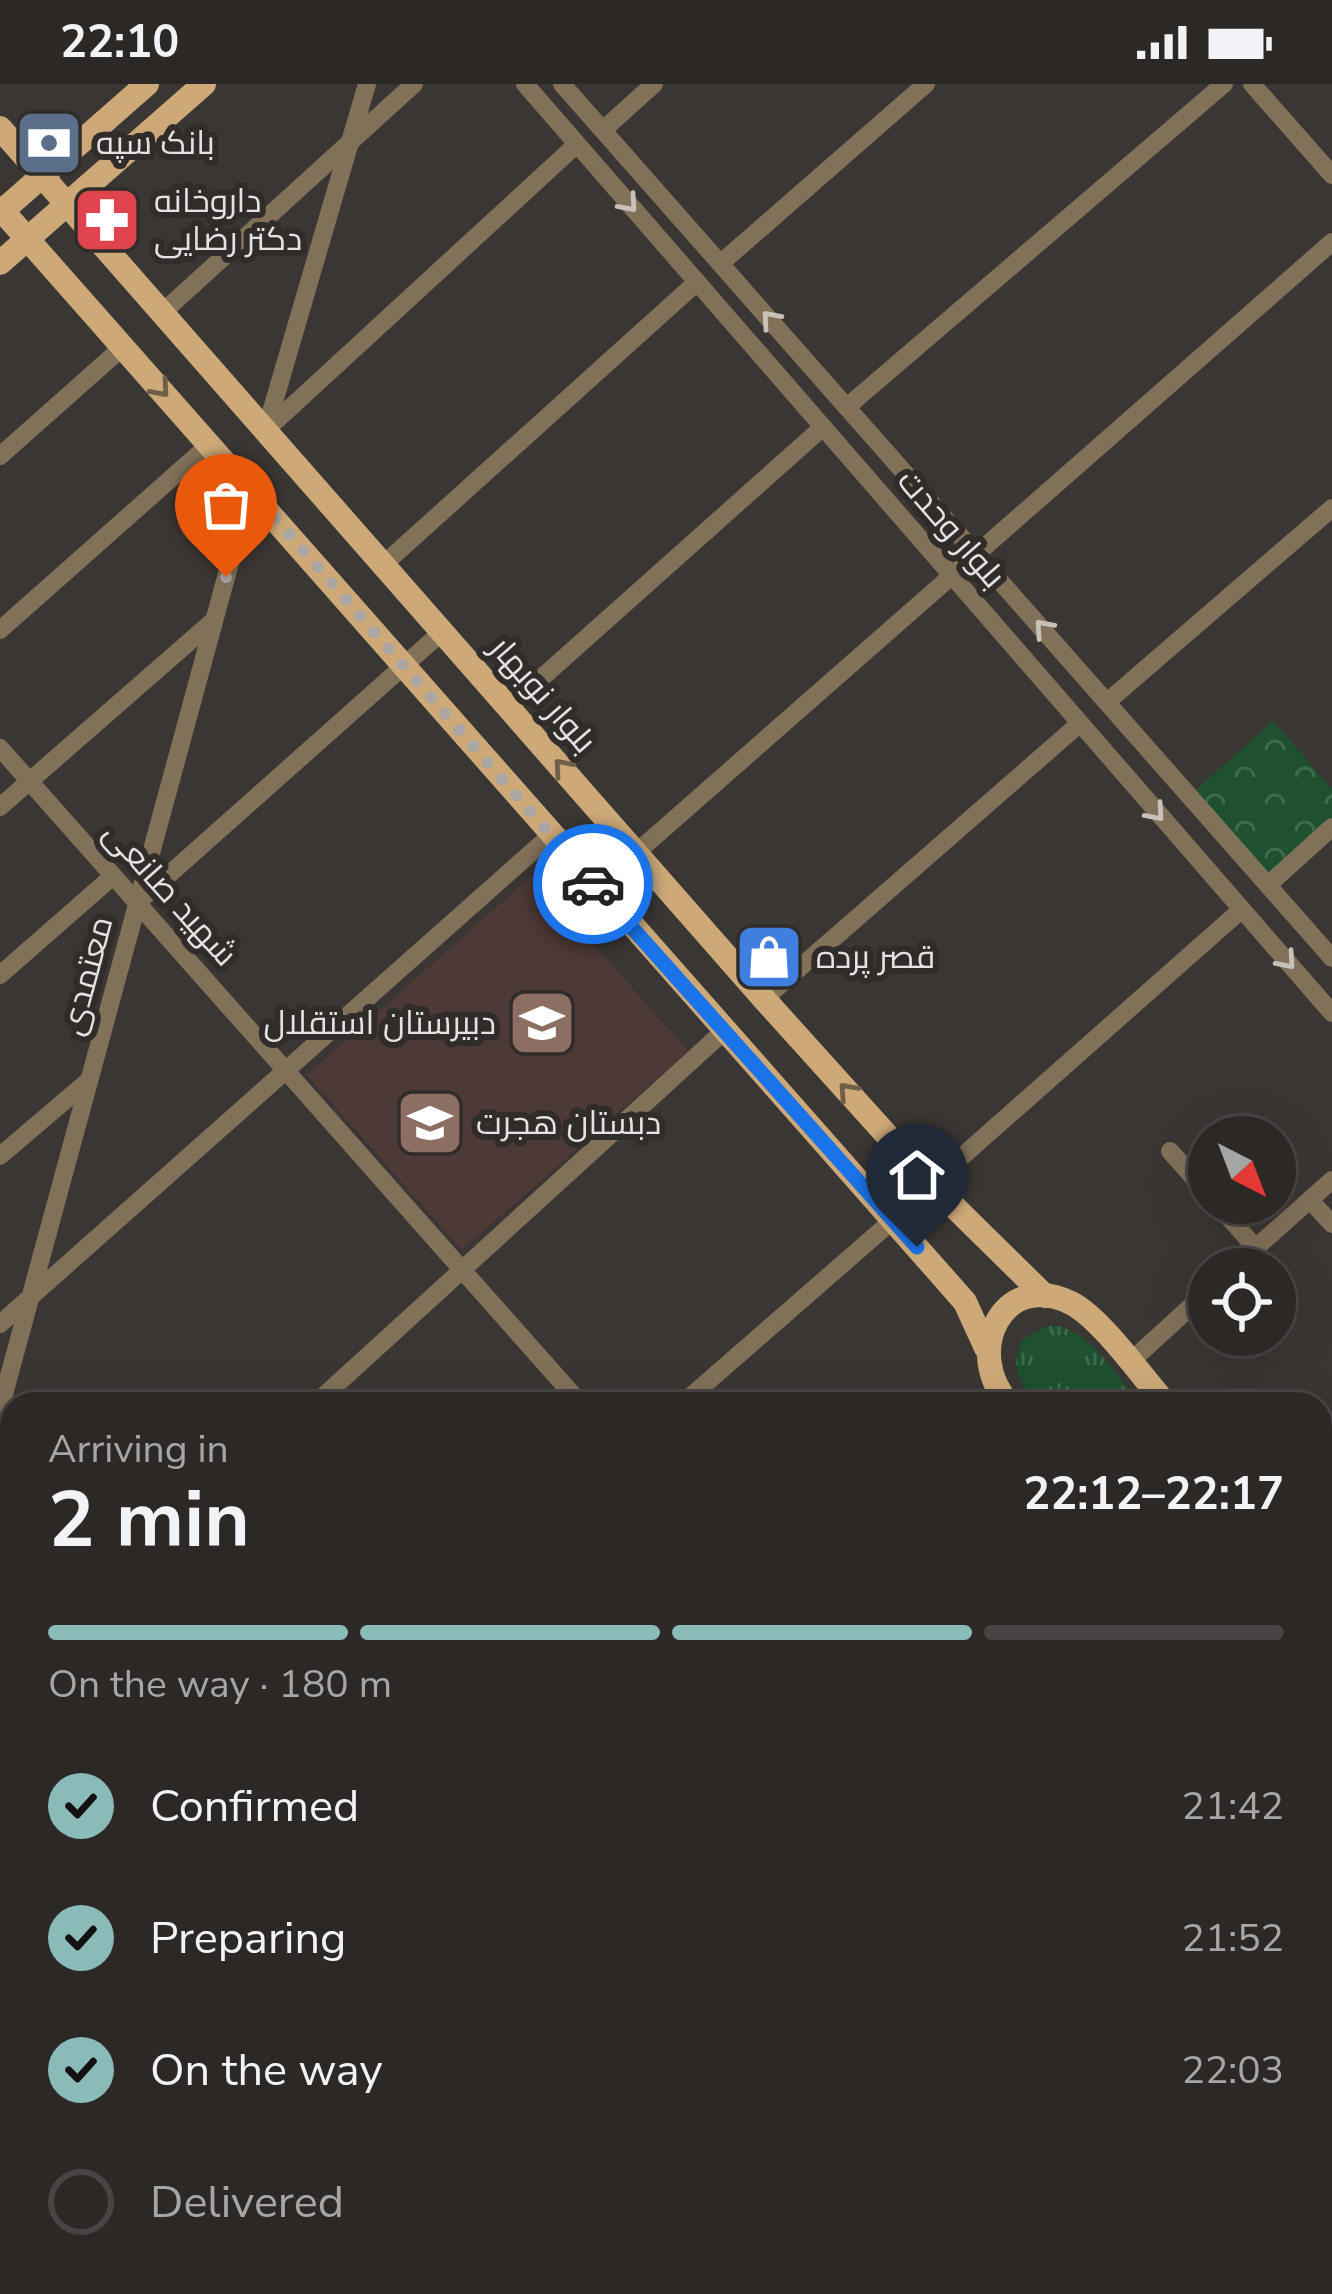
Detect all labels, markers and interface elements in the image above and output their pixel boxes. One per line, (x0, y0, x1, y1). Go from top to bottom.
text: 22:10 (60, 12, 179, 73)
bank icon: بانک سپه (14, 108, 84, 178)
place label: بانک سپه (96, 121, 215, 166)
place label: داروخانه دکتر رضایی (154, 179, 302, 262)
pharmacy icon: داروخانه دکتر رضایی (72, 185, 142, 255)
one-way arrow (615, 190, 637, 212)
one-way arrow (763, 311, 784, 332)
one-way arrow (147, 375, 169, 397)
pin (175, 454, 277, 577)
street label: بلوار وحدت (887, 460, 1015, 598)
icon: bag (193, 472, 259, 538)
one-way arrow (1036, 620, 1057, 642)
street label: بلوار نوبهار (478, 626, 606, 763)
one-way arrow (555, 758, 577, 780)
one-way arrow (1142, 799, 1163, 821)
street label: شهید صانعی (93, 812, 247, 976)
courier (533, 824, 653, 944)
icon: car (560, 851, 626, 917)
street label: معتمدی (50, 912, 124, 1040)
shop icon: قصر پرده (734, 922, 804, 992)
place label: قصر پرده (816, 935, 935, 980)
one-way arrow (1272, 948, 1294, 970)
school or university icon: دبیرستان استقلال (507, 988, 577, 1058)
place label: دبیرستان استقلال (263, 1001, 496, 1046)
one-way arrow (840, 1083, 862, 1105)
school or university icon: دبستان هجرت (395, 1088, 465, 1158)
place label: دبستان هجرت (476, 1101, 661, 1146)
north arrow (1188, 1116, 1296, 1224)
map controls (1188, 1116, 1296, 1356)
pin (866, 1124, 968, 1247)
icon: home (884, 1142, 950, 1208)
button: locate (1188, 1248, 1296, 1356)
text: Arriving in (48, 1423, 229, 1476)
text: 22:12–22:17 (1023, 1464, 1284, 1525)
text: 2 min (48, 1467, 250, 1574)
text: On the way · 180 m (48, 1658, 392, 1711)
icon: check (48, 1773, 114, 1839)
text: Confirmed (150, 1776, 359, 1837)
text: 21:42 (1182, 1780, 1284, 1833)
icon: check (48, 1905, 114, 1971)
text: Preparing (150, 1908, 346, 1969)
text: 21:52 (1182, 1912, 1284, 1965)
icon: check (48, 2037, 114, 2103)
text: On the way (150, 2040, 383, 2101)
text: 22:03 (1182, 2044, 1284, 2097)
text: Delivered (150, 2172, 344, 2233)

